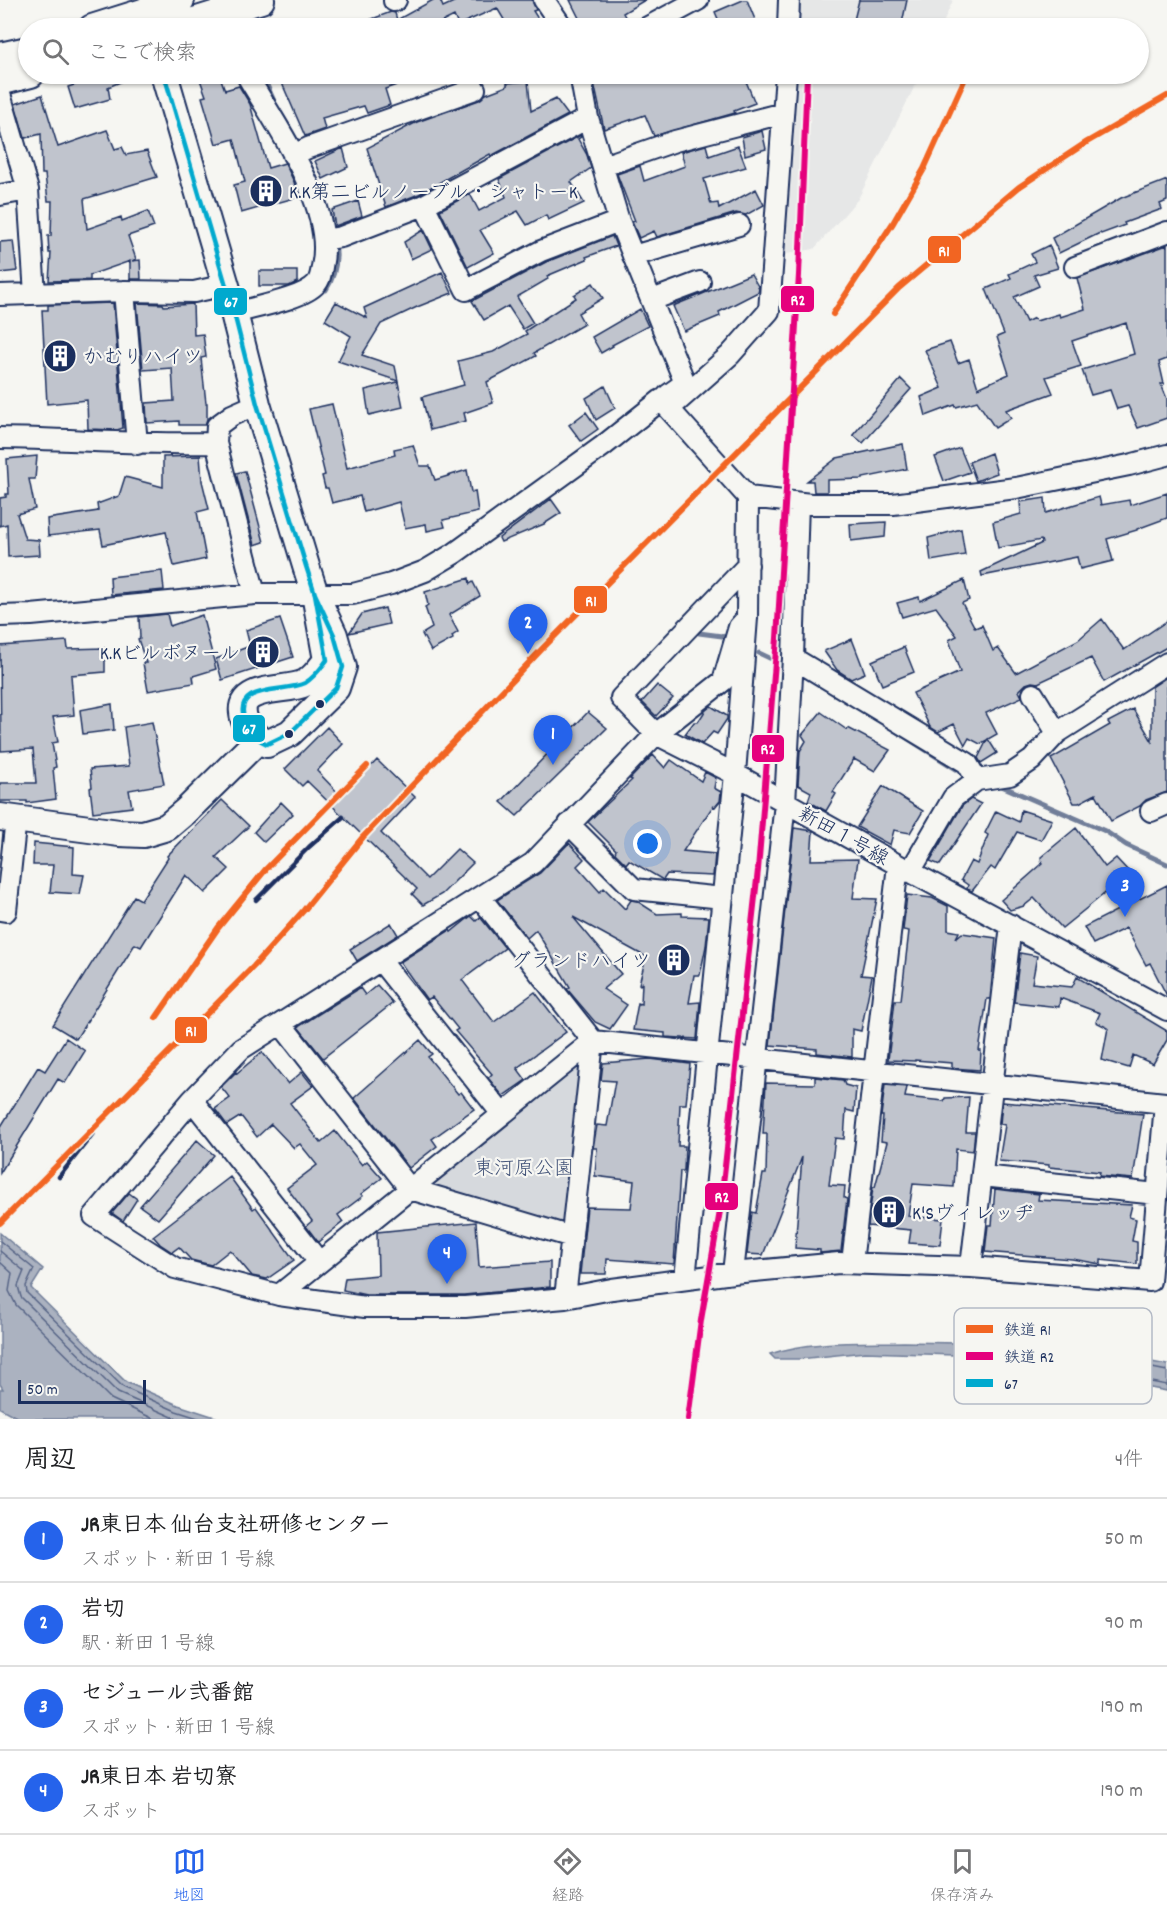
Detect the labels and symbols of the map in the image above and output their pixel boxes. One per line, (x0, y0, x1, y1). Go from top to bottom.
building icon: K.K第二ビルノーブル・シャトーK (248, 173, 284, 209)
place label: K.K第二ビルノーブル・シャトーK (289, 180, 578, 208)
line badge: R1 (927, 235, 962, 264)
text: R1 (938, 241, 950, 264)
line badge: R2 (780, 285, 815, 313)
line badge: 67 (213, 287, 248, 316)
text: R2 (791, 290, 805, 313)
text: 67 (224, 292, 238, 315)
building icon: かむりハイツ (42, 338, 78, 374)
place label: かむりハイツ (83, 345, 203, 373)
line badge: R1 (573, 585, 608, 614)
text: R1 (585, 591, 597, 614)
pin: 2 (508, 604, 548, 654)
building icon: K.Kビルボヌール (245, 634, 281, 670)
place label: K.Kビルボヌール (100, 641, 240, 669)
unlabelled marker (314, 698, 326, 710)
line badge: 67 (232, 714, 266, 743)
pin: 1 (534, 716, 572, 765)
text: 67 (242, 719, 256, 742)
unlabelled marker (283, 728, 295, 740)
line badge: R2 (751, 734, 785, 763)
text: R2 (761, 739, 775, 762)
street label: 新田１号線 (792, 801, 893, 874)
your location (633, 829, 662, 858)
pin: 3 (1106, 868, 1144, 917)
building icon: グランドハイツ (656, 942, 692, 978)
place label: グランドハイツ (511, 949, 651, 977)
line badge: R1 (174, 1016, 208, 1044)
text: R1 (185, 1021, 197, 1044)
park label: 東河原公園 (474, 1156, 574, 1184)
line badge: R2 (704, 1182, 739, 1211)
text: R2 (715, 1187, 729, 1210)
building icon: K'Sヴィレッヂ (871, 1194, 907, 1230)
place label: K'Sヴィレッヂ (912, 1201, 1034, 1229)
pin: 4 (428, 1234, 466, 1284)
legend (954, 1308, 1152, 1404)
text: 鉄道 R1 (1004, 1320, 1051, 1343)
text: 鉄道 R2 (1004, 1347, 1054, 1370)
text: 67 (1004, 1374, 1018, 1397)
scale bar (18, 1377, 146, 1404)

